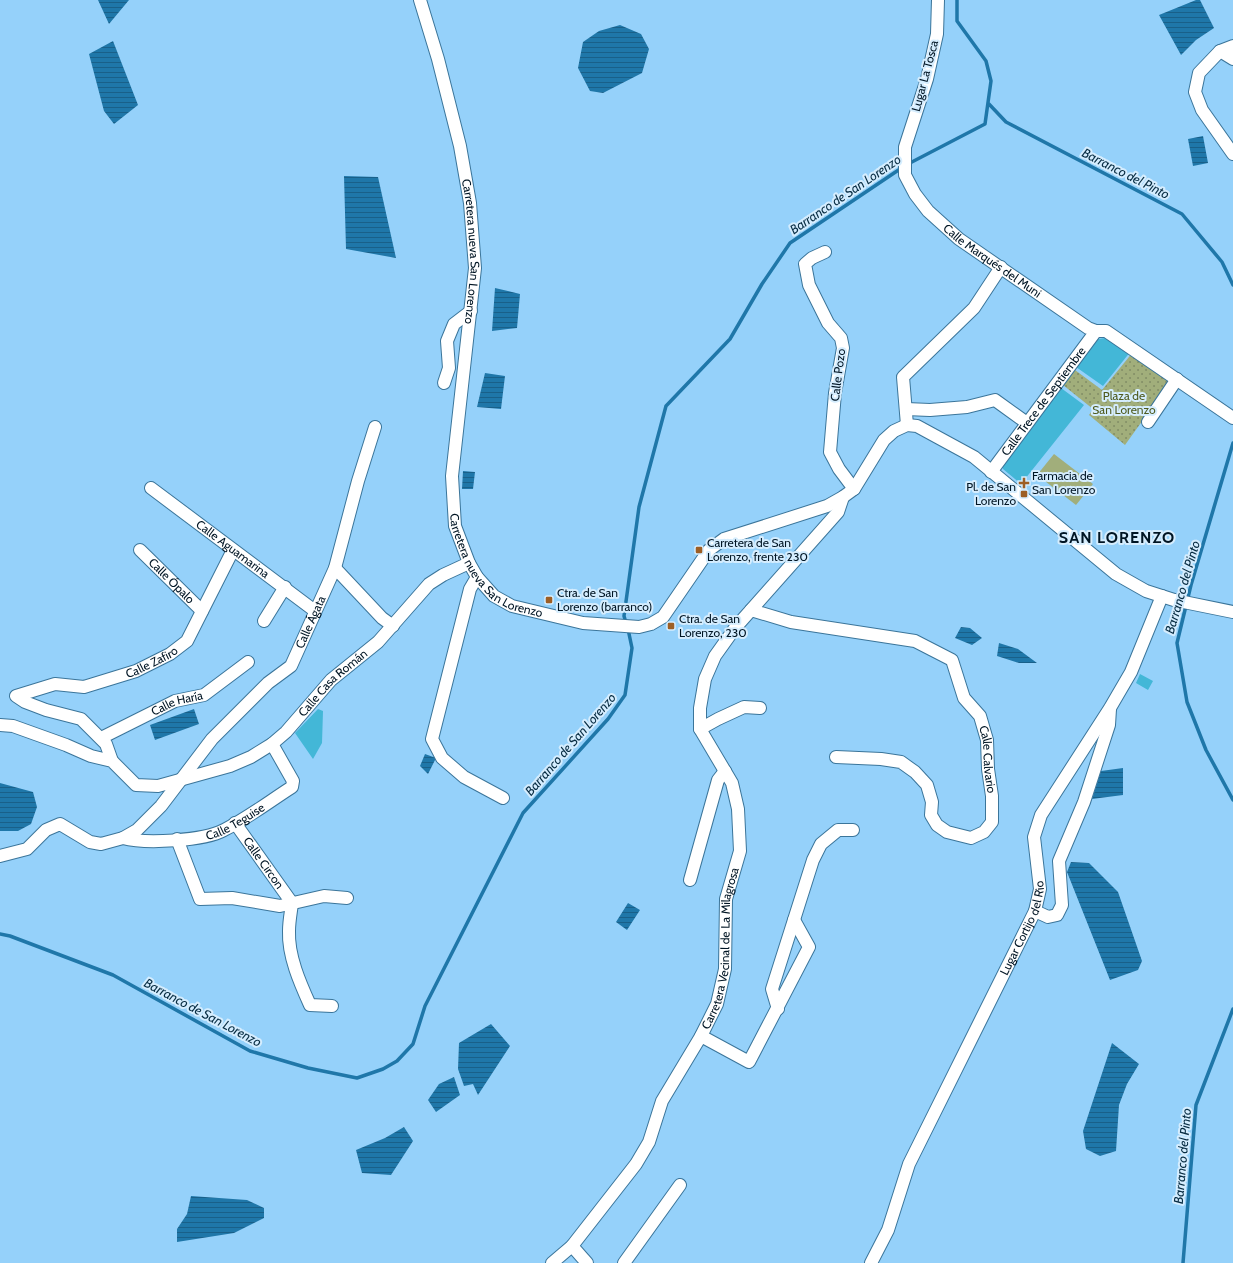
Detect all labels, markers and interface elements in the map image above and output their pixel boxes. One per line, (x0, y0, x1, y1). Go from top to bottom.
street label: Lugar La Tosca (908, 38, 941, 113)
water label: Barranco del Pinto (1080, 144, 1173, 202)
water label: Barranco de San Lorenzo (786, 151, 904, 237)
street label: Carretera nueva San Lorenzo (459, 178, 483, 325)
street label: Calle Marqués del Muni (940, 220, 1044, 301)
street label: Calle Trece de Septiembre (998, 344, 1089, 459)
street label: Calle Pozo (827, 347, 848, 402)
park label: Plaza de San Lorenzo (1092, 388, 1156, 417)
place label: Farmacia de San Lorenzo (1032, 468, 1096, 497)
marker: Farmacia de San Lorenzo (1019, 478, 1029, 488)
place label: Pl. de San Lorenzo (966, 479, 1016, 508)
marker: Pl. de San Lorenzo (1019, 489, 1029, 499)
street label: Carretera nueva San Lorenzo (447, 513, 545, 620)
street label: Calle Aguamarina (193, 516, 273, 581)
district label: SAN LORENZO (1059, 528, 1175, 547)
place label: Carretera de San Lorenzo, frente 230 (707, 535, 808, 564)
water label: Barranco del Pinto (1161, 538, 1203, 635)
marker: Carretera de San Lorenzo, frente 230 (694, 545, 704, 555)
street label: Calle Ópalo (146, 555, 198, 607)
place label: Ctra. de San Lorenzo (barranco) (557, 585, 652, 614)
street label: Calle Ágata (292, 593, 329, 651)
marker: Ctra. de San Lorenzo (barranco) (544, 595, 554, 605)
place label: Ctra. de San Lorenzo, 230 (679, 611, 747, 640)
marker: Ctra. de San Lorenzo, 230 (666, 621, 676, 631)
street label: Calle Zafiro (124, 642, 181, 681)
street label: Calle Casa Román (295, 645, 370, 719)
street label: Calle Haría (148, 687, 204, 719)
water label: Barranco de San Lorenzo (521, 689, 619, 799)
street label: Calle Calvario (976, 724, 1000, 794)
street label: Calle Teguise (204, 800, 267, 843)
street label: Calle Circon (240, 834, 288, 892)
street label: Carretera Vecinal de La Milagrosa (698, 865, 742, 1032)
street label: Lugar Cortijo del Rio (996, 880, 1047, 977)
water label: Barranco de San Lorenzo (142, 974, 265, 1050)
water label: Barranco del Pinto (1170, 1107, 1194, 1205)

